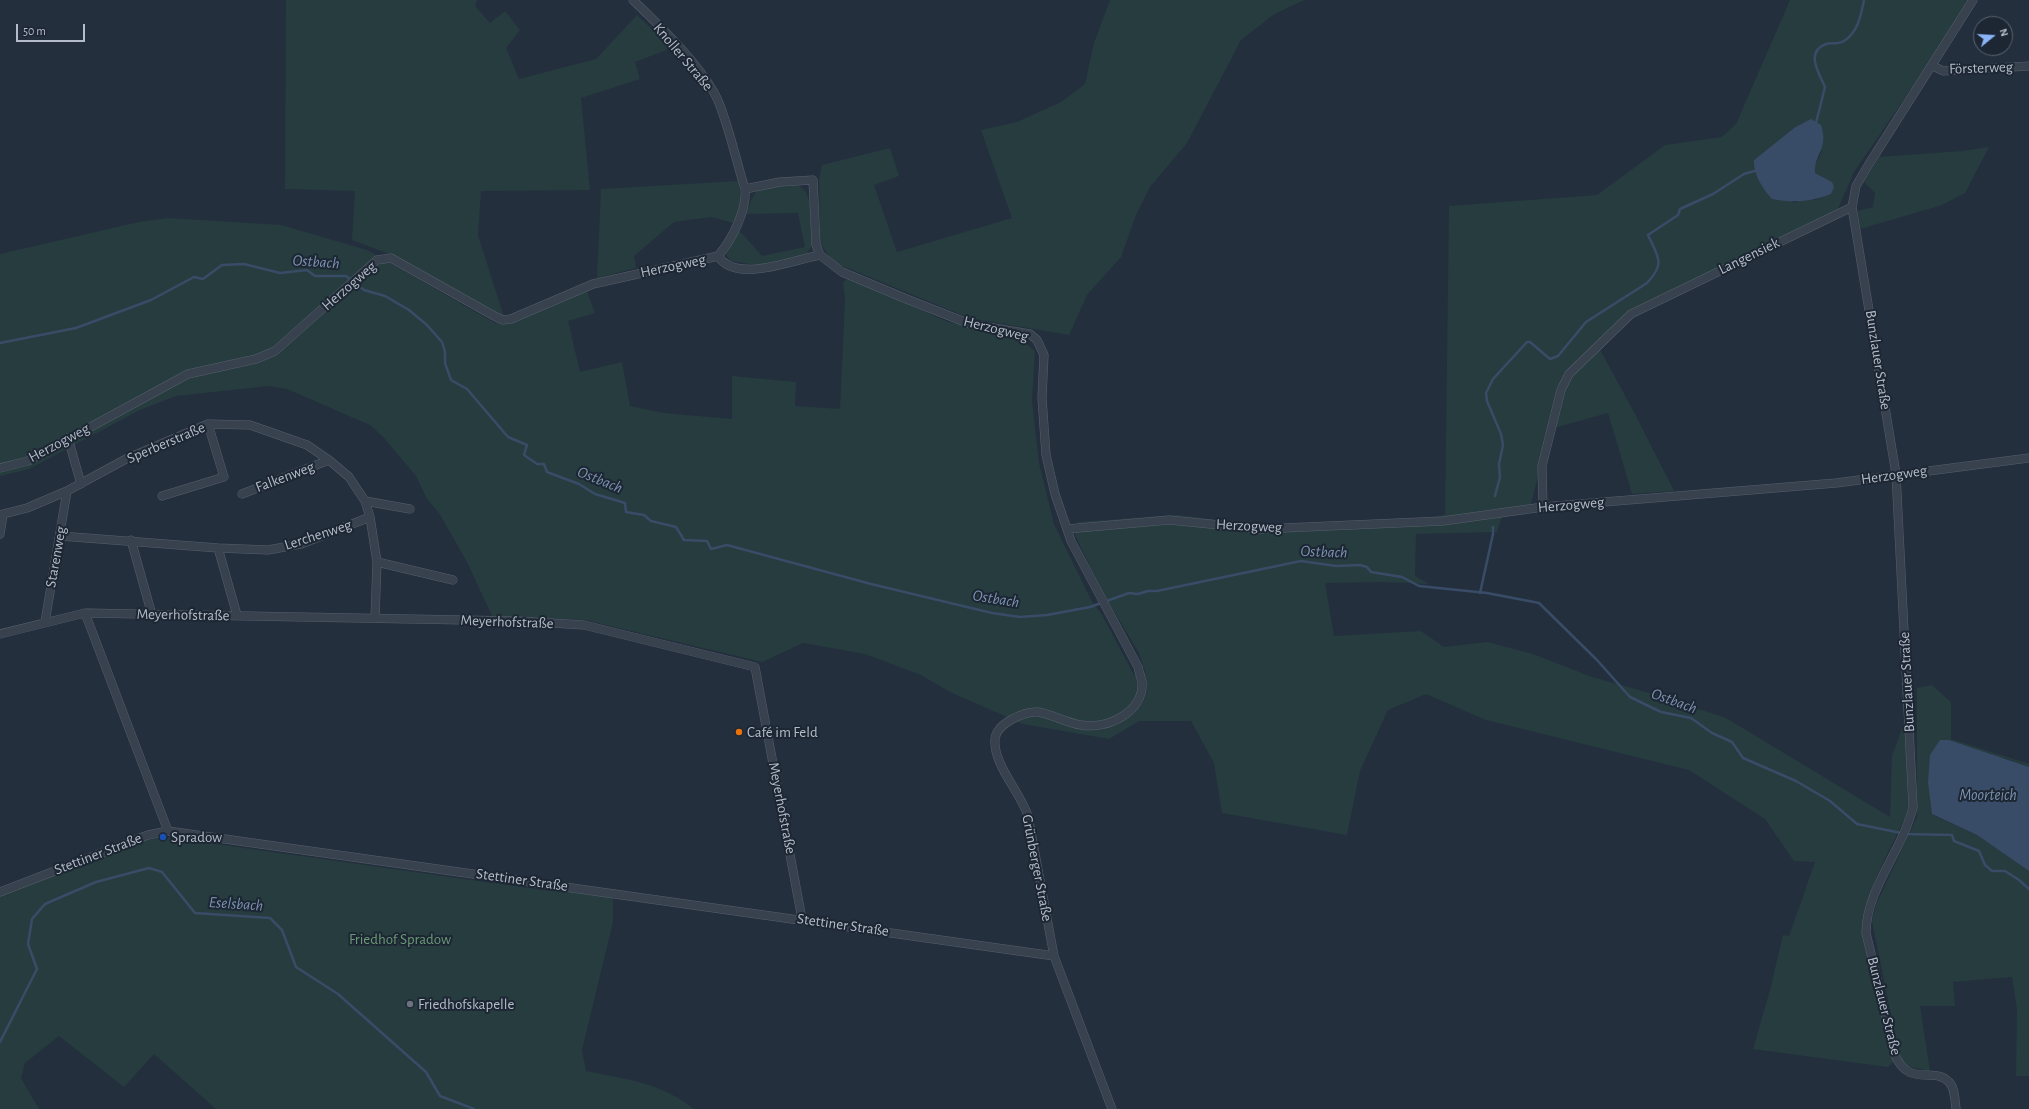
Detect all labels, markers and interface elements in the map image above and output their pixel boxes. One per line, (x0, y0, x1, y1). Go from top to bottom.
scale bar (18, 16, 87, 42)
north arrow (1973, 16, 2013, 56)
street label: Knoller Straße (649, 19, 717, 95)
text: 50 m (23, 25, 46, 37)
text: N (1998, 27, 2010, 38)
street label: Försterweg (1949, 58, 2013, 78)
street label: Langensiek (1716, 234, 1782, 278)
street label: Herzogweg (639, 250, 707, 282)
water label: Ostbach (292, 251, 340, 273)
street label: Herzogweg (318, 257, 380, 315)
street label: Bunzlauer Straße (1861, 309, 1895, 411)
street label: Herzogweg (962, 312, 1030, 346)
street label: Sperberstraße (124, 418, 208, 468)
street label: Herzogweg (25, 419, 93, 467)
street label: Falkenweg (253, 458, 317, 496)
street label: Herzogweg (1860, 461, 1928, 489)
water label: Ostbach (575, 462, 625, 498)
street label: Herzogweg (1537, 493, 1605, 517)
street label: Herzogweg (1215, 515, 1283, 537)
street label: Lerchenweg (282, 516, 354, 554)
street label: Starenweg (42, 525, 70, 589)
water label: Ostbach (1300, 542, 1348, 562)
water label: Ostbach (971, 586, 1021, 612)
street label: Meyerhofstraße (136, 605, 230, 625)
street label: Meyerhofstraße (460, 611, 554, 633)
street label: Bunzlauer Straße (1895, 631, 1919, 733)
water label: Ostbach (1649, 684, 1699, 718)
place label: Café im Feld (747, 723, 818, 741)
marker: Café im Feld (734, 727, 744, 737)
street label: Meyerhofstraße (764, 761, 800, 855)
water label: Moorteich (1959, 785, 2017, 805)
street label: Grünberger Straße (1018, 813, 1056, 923)
place label: Spradow (171, 828, 222, 846)
street label: Stettiner Straße (52, 829, 144, 879)
marker: Spradow (158, 832, 168, 842)
street label: Stettiner Straße (475, 865, 569, 895)
water label: Eselsbach (208, 893, 264, 915)
street label: Stettiner Straße (796, 910, 890, 940)
park label: Friedhof Spradow (349, 930, 451, 948)
street label: Bunzlauer Straße (1863, 955, 1905, 1057)
place label: Friedhofskapelle (418, 995, 514, 1013)
marker: Friedhofskapelle (405, 999, 415, 1009)

